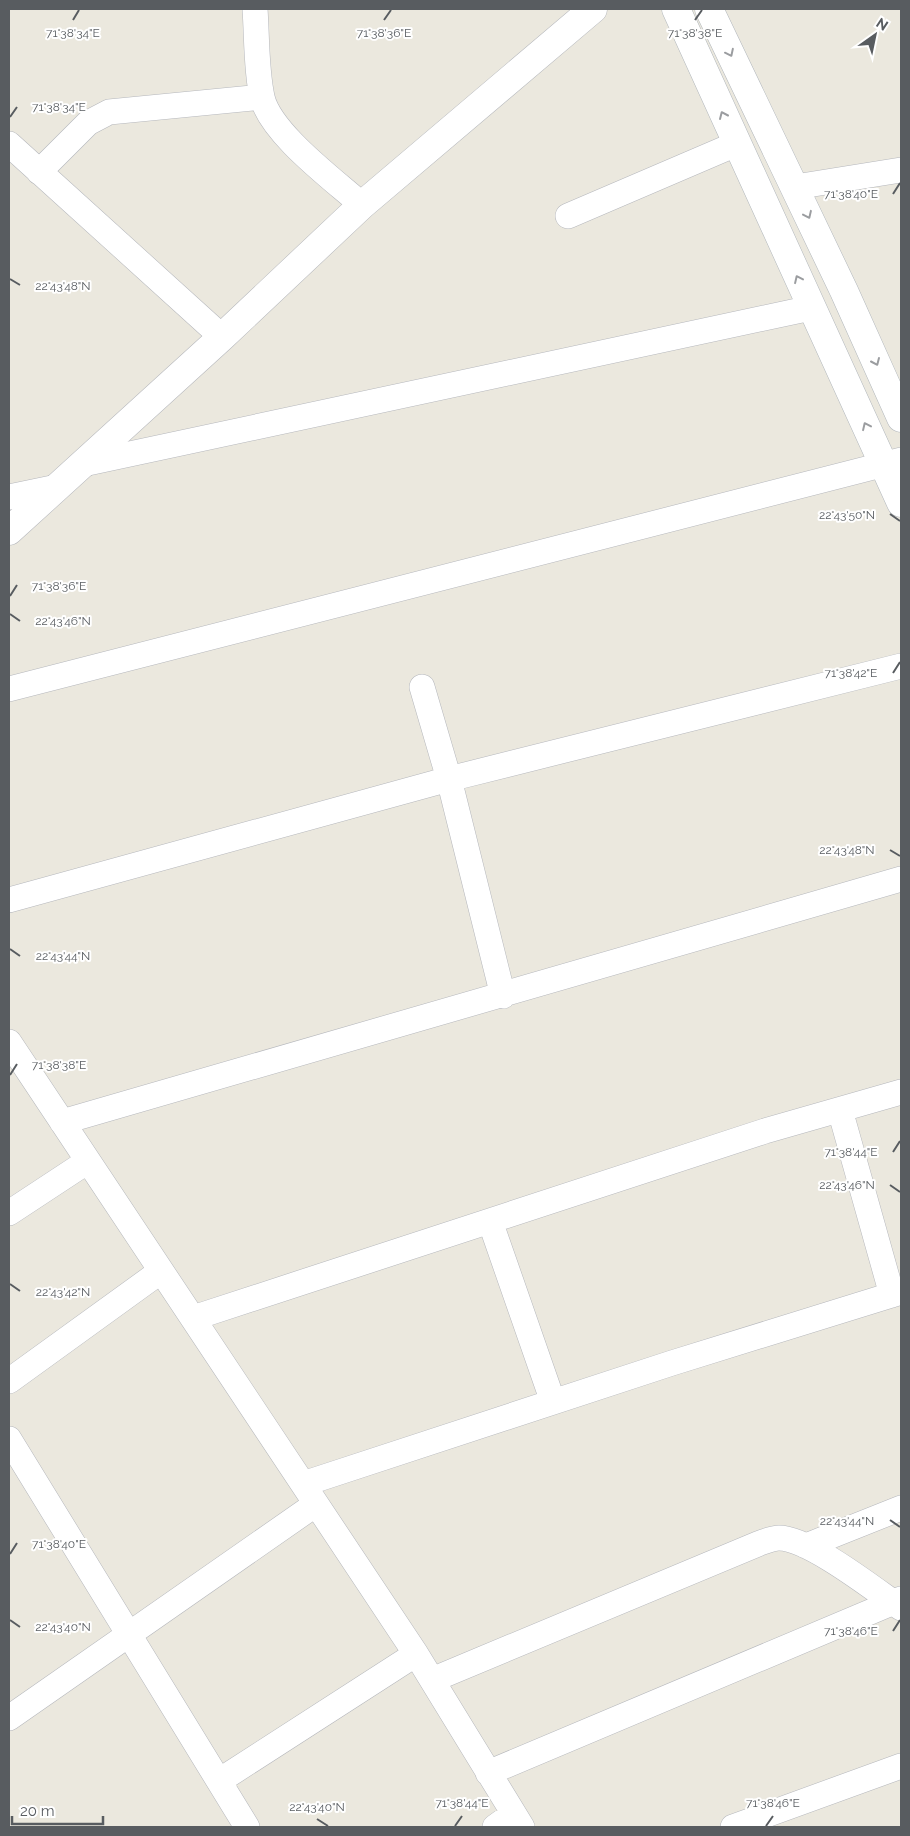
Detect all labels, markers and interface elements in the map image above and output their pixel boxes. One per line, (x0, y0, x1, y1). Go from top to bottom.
north arrow (850, 10, 900, 60)
text: N (873, 14, 891, 34)
text: 71°38'34"E (46, 26, 100, 40)
text: 71°38'36"E (357, 26, 411, 40)
text: 71°38'38"E (668, 26, 722, 40)
one-way arrow (724, 47, 734, 56)
text: 71°38'34"E (32, 100, 86, 114)
one-way arrow (719, 111, 730, 120)
text: 71°38'40"E (824, 187, 878, 201)
one-way arrow (802, 210, 813, 219)
one-way arrow (794, 275, 804, 284)
text: 22°43'48"N (35, 279, 91, 293)
one-way arrow (870, 357, 881, 366)
one-way arrow (863, 423, 873, 432)
text: 22°43'50"N (819, 508, 875, 522)
text: 71°38'36"E (32, 579, 86, 593)
text: 22°43'46"N (35, 614, 91, 628)
text: 71°38'42"E (825, 666, 877, 680)
text: 22°43'48"N (819, 843, 875, 857)
text: 22°43'44"N (36, 949, 90, 963)
text: 71°38'38"E (32, 1058, 86, 1072)
text: 71°38'44"E (824, 1145, 878, 1159)
text: 22°43'46"N (819, 1178, 875, 1192)
text: 22°43'42"N (36, 1285, 90, 1299)
text: 22°43'44"N (820, 1514, 874, 1528)
text: 71°38'40"E (32, 1537, 86, 1551)
text: 22°43'40"N (35, 1620, 91, 1634)
text: 71°38'46"E (824, 1624, 878, 1638)
scale bar (12, 1794, 104, 1826)
text: 71°38'44"E (435, 1796, 489, 1810)
text: 71°38'46"E (746, 1796, 800, 1810)
text: 22°43'40"N (289, 1800, 345, 1814)
text: 20 m (20, 1802, 55, 1820)

